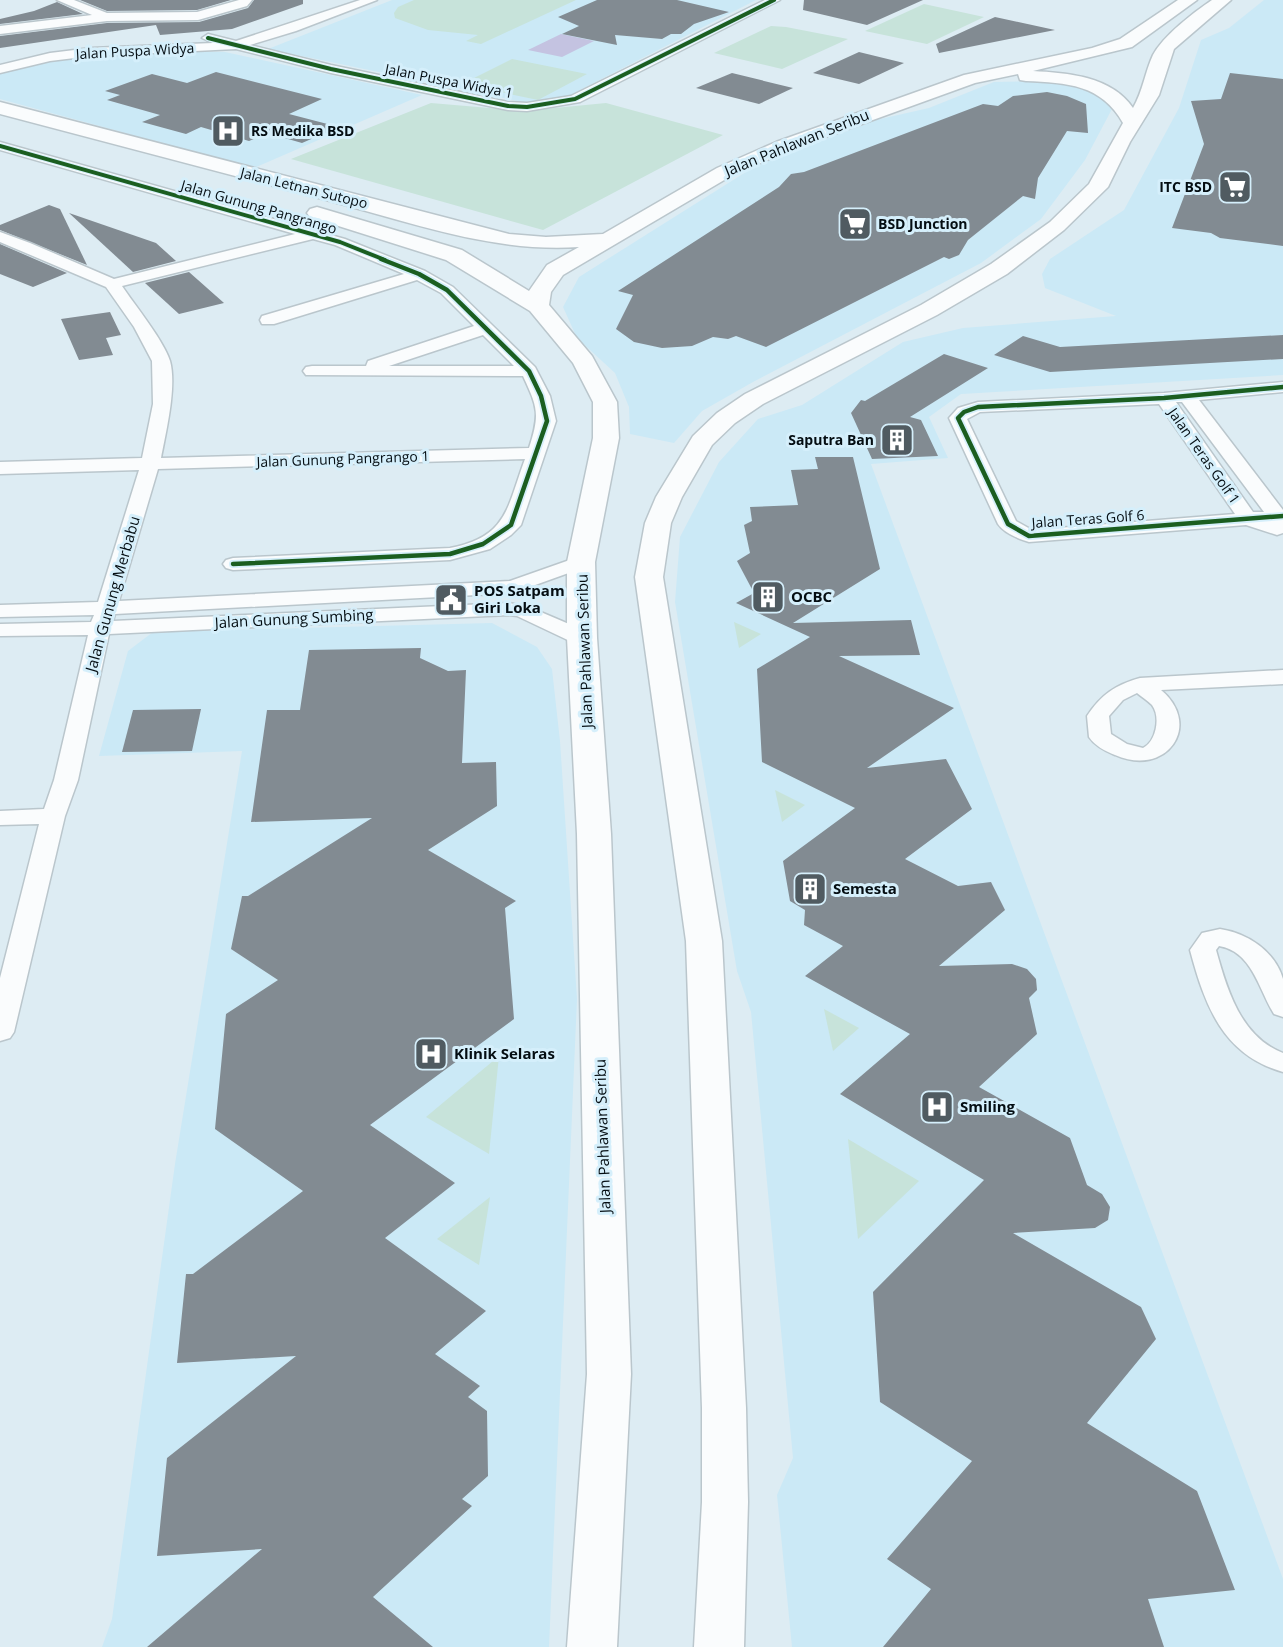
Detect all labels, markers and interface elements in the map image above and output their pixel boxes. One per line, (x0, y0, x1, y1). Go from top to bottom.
street label: Jalan Puspa Widya (73, 38, 195, 63)
street label: Jalan Puspa Widya 1 (381, 58, 515, 102)
street label: Jalan Pahlawan Seribu (720, 104, 872, 181)
hospital icon: RS Medika BSD (210, 113, 246, 149)
place label: RS Medika BSD (251, 121, 354, 140)
street label: Jalan Letnan Sutopo (237, 162, 370, 213)
supermarket icon: ITC BSD (1217, 169, 1253, 205)
street label: Jalan Gunung Pangrango (177, 175, 339, 238)
place label: ITC BSD (1159, 177, 1212, 196)
supermarket icon: BSD Junction (837, 206, 873, 242)
place label: BSD Junction (878, 214, 968, 233)
street label: Jalan Teras Golf 1 (1163, 402, 1245, 507)
building icon: Saputra Ban (879, 422, 915, 458)
place label: Saputra Ban (788, 430, 874, 449)
street label: Jalan Gunung Pangrango 1 (254, 446, 430, 471)
street label: Jalan Teras Golf 6 (1029, 505, 1145, 532)
street label: Jalan Gunung Merbabu (80, 513, 144, 676)
street label: Jalan Pahlawan Seribu (571, 574, 597, 730)
building icon: OCBC (750, 579, 786, 615)
place label: POS Satpam Giri Loka (474, 580, 565, 617)
public building icon: POS Satpam Giri Loka (433, 582, 469, 618)
place label: OCBC (791, 586, 833, 606)
street label: Jalan Gunung Sumbing (212, 604, 374, 632)
building icon: Semesta (792, 871, 828, 907)
place label: Semesta (833, 878, 897, 898)
hospital icon: Klinik Selaras (413, 1036, 449, 1072)
place label: Klinik Selaras (454, 1043, 555, 1063)
street label: Jalan Pahlawan Seribu (589, 1059, 615, 1215)
hospital icon: Smiling (919, 1089, 955, 1125)
place label: Smiling (960, 1096, 1016, 1116)

